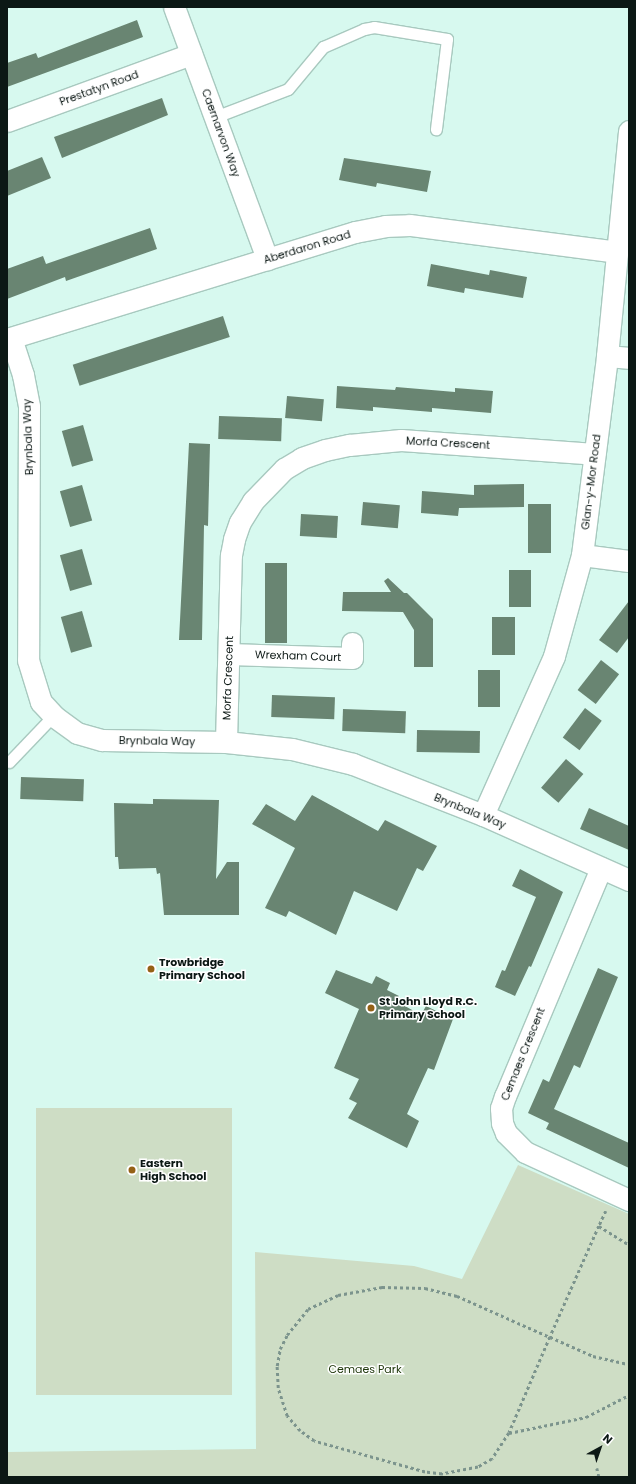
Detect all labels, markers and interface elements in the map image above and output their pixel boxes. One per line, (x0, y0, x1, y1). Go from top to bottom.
street label: Prestatyn Road (58, 68, 140, 108)
street label: Caernarvon Way (199, 87, 243, 179)
street label: Aberdaron Road (262, 227, 352, 267)
street label: Brynbala Way (20, 399, 36, 475)
street label: Glan-y-Mor Road (579, 433, 603, 531)
street label: Morfa Crescent (406, 434, 490, 452)
street label: Morfa Crescent (220, 636, 236, 720)
street label: Wrexham Court (255, 648, 341, 664)
street label: Brynbala Way (119, 734, 195, 748)
street label: Brynbala Way (432, 791, 508, 831)
place label: Trowbridge Primary School (159, 956, 245, 982)
marker: Trowbridge Primary School (146, 964, 156, 974)
place label: St John Lloyd R.C. Primary School (379, 995, 477, 1021)
marker: St John Lloyd R.C. Primary School (366, 1003, 376, 1013)
street label: Cemaes Crescent (498, 1006, 548, 1102)
place label: Eastern High School (140, 1157, 207, 1183)
marker: Eastern High School (127, 1165, 137, 1175)
park label: Cemaes Park (328, 1362, 402, 1376)
north arrow (580, 1428, 620, 1468)
text: N (599, 1430, 616, 1448)

